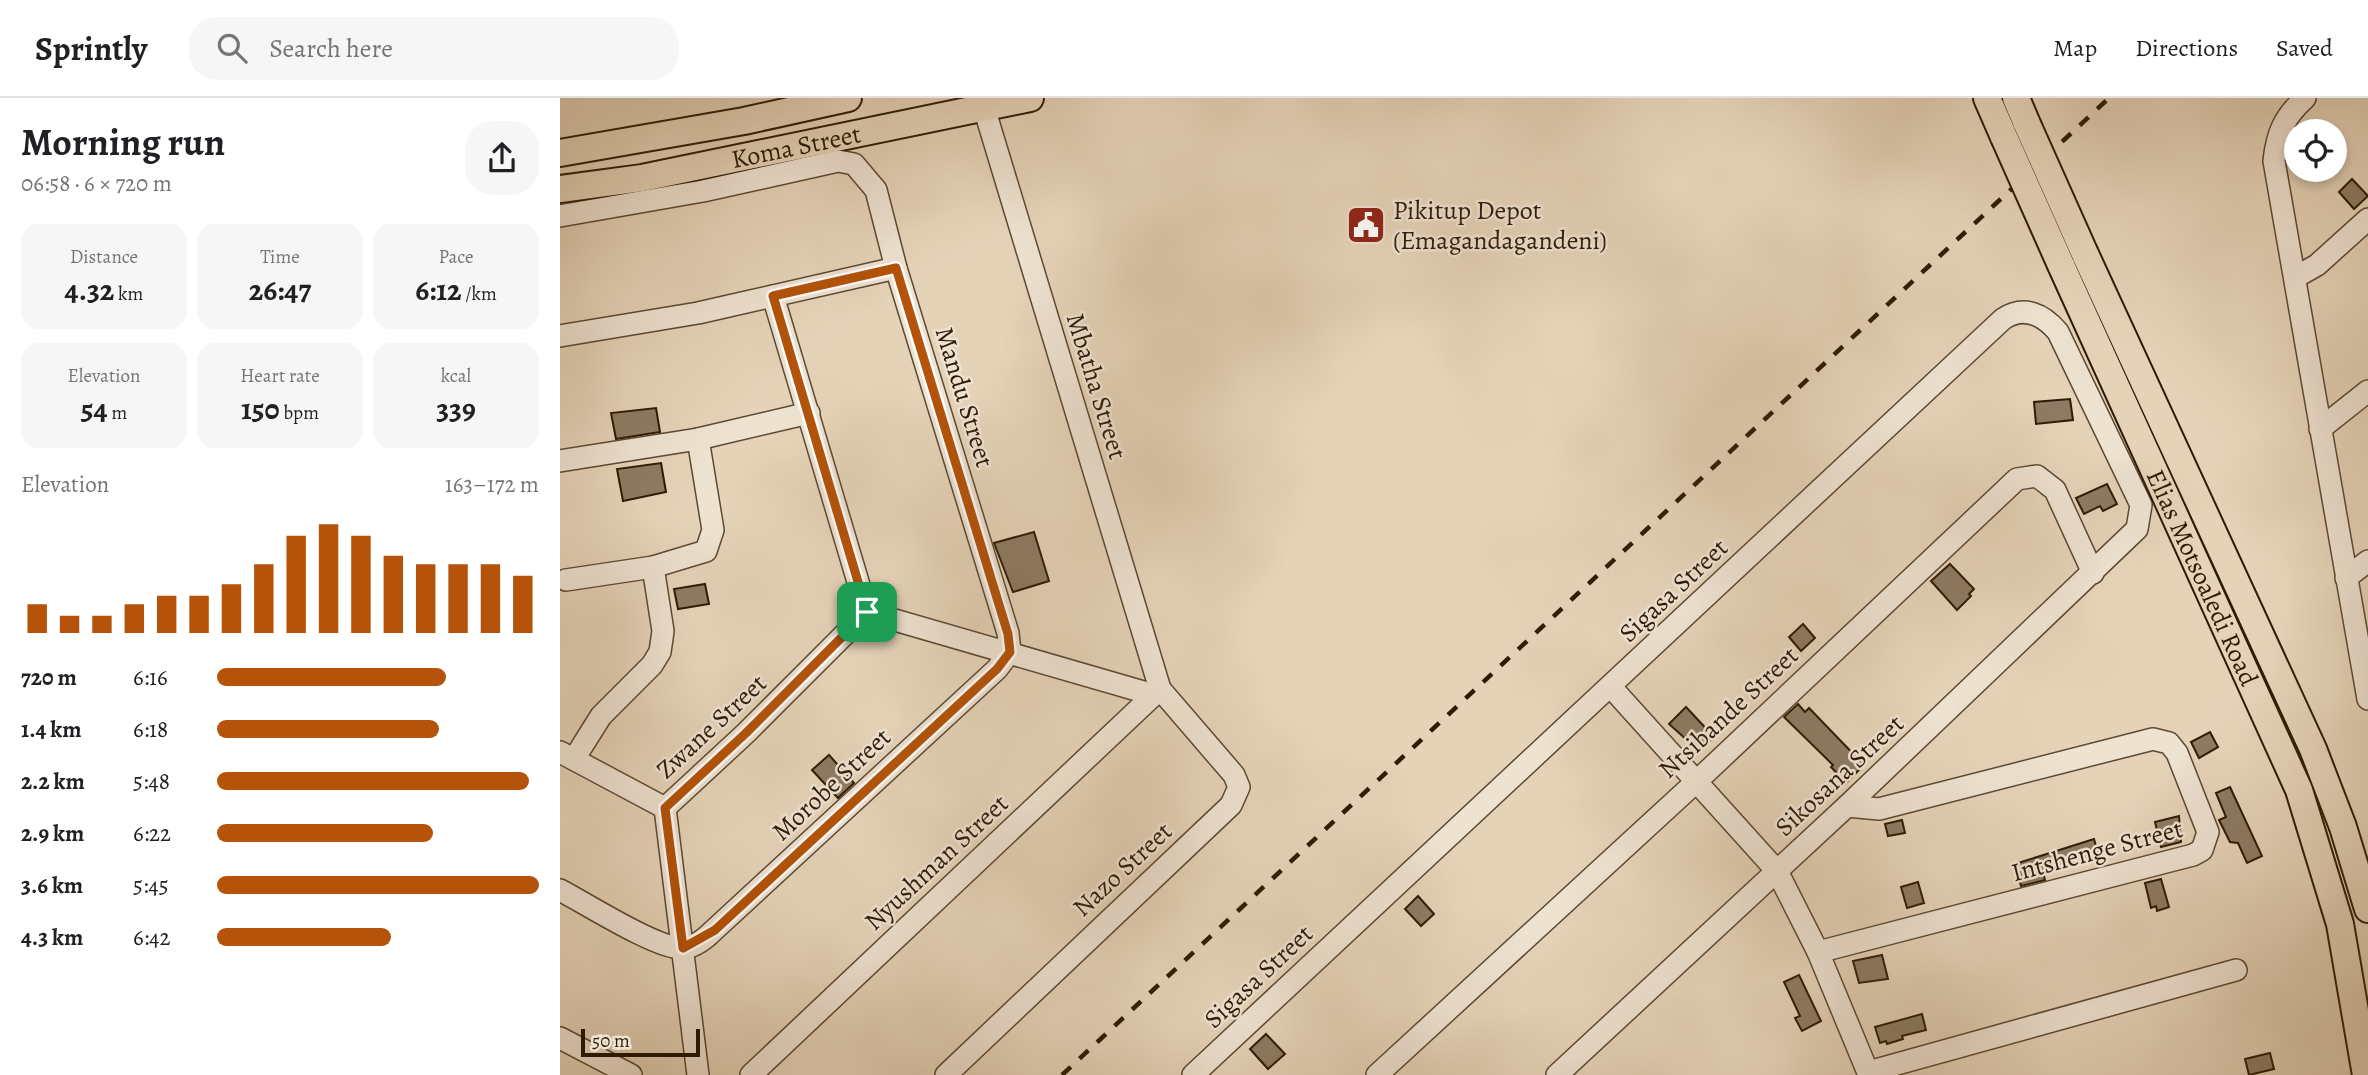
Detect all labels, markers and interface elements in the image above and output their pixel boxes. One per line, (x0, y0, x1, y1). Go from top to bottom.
search box (189, 17, 679, 80)
text: Sprintly (35, 26, 147, 71)
icon: search (213, 29, 251, 67)
text: Search here (269, 31, 393, 66)
text: Map (2053, 32, 2097, 64)
text: Directions (2135, 32, 2238, 64)
text: Saved (2276, 32, 2333, 64)
text: Morning run (21, 116, 225, 168)
street label: Koma Street (728, 116, 864, 177)
map controls (2284, 119, 2347, 182)
button: locate (2284, 119, 2347, 182)
button: share (465, 121, 539, 195)
text: 06:58 · 6 × 720 m (21, 168, 172, 199)
place label: Pikitup Depot (Emagandagandeni) (1393, 193, 1607, 258)
public building icon: Pikitup Depot (Emagandagandeni) (1345, 204, 1387, 246)
text: Distance (70, 244, 138, 270)
text: Time (260, 244, 300, 270)
text: Pace (438, 244, 474, 270)
text: 4.32 (65, 270, 114, 310)
text: 26:47 (249, 270, 311, 310)
text: 6:12 (415, 270, 462, 310)
text: km (114, 281, 143, 307)
text: /km (462, 281, 497, 307)
street label: Mbatha Street (1058, 309, 1135, 464)
street label: Mandu Street (927, 323, 1003, 472)
text: Elevation (68, 363, 140, 389)
text: Heart rate (240, 363, 320, 389)
text: kcal (441, 363, 471, 389)
text: 54 (81, 389, 108, 429)
text: 150 (241, 389, 280, 429)
text: 339 (436, 389, 476, 429)
text: m (108, 400, 127, 426)
text: bpm (280, 400, 319, 426)
street label: Elias Motsoaledi Road (2138, 464, 2266, 691)
text: Elevation (21, 469, 109, 500)
text: 163–172 m (445, 469, 539, 500)
street label: Sigasa Street (1611, 530, 1736, 650)
pin (837, 582, 897, 642)
icon: arrive (848, 593, 886, 631)
street label: Ntsibande Street (1651, 638, 1806, 786)
text: 720 m (21, 662, 77, 693)
text: 6:16 (133, 662, 168, 693)
street label: Zwane Street (648, 666, 775, 787)
street label: Sikosana Street (1767, 706, 1912, 844)
text: 1.4 km (21, 714, 82, 745)
text: 6:18 (133, 714, 168, 745)
street label: Morobe Street (764, 720, 899, 849)
text: 2.2 km (21, 766, 85, 797)
text: 5:48 (133, 766, 170, 797)
street label: Nyushman Street (857, 786, 1016, 938)
street label: Intshenge Street (2008, 811, 2187, 890)
street label: Nazo Street (1065, 814, 1180, 925)
text: 2.9 km (21, 818, 84, 849)
text: 6:22 (133, 818, 171, 849)
text: 3.6 km (21, 870, 83, 901)
text: 5:45 (133, 870, 169, 901)
street label: Sigasa Street (1196, 916, 1321, 1036)
text: 4.3 km (21, 922, 83, 953)
text: 6:42 (133, 922, 170, 953)
scale bar (581, 1026, 700, 1058)
text: 50 m (592, 1028, 630, 1054)

